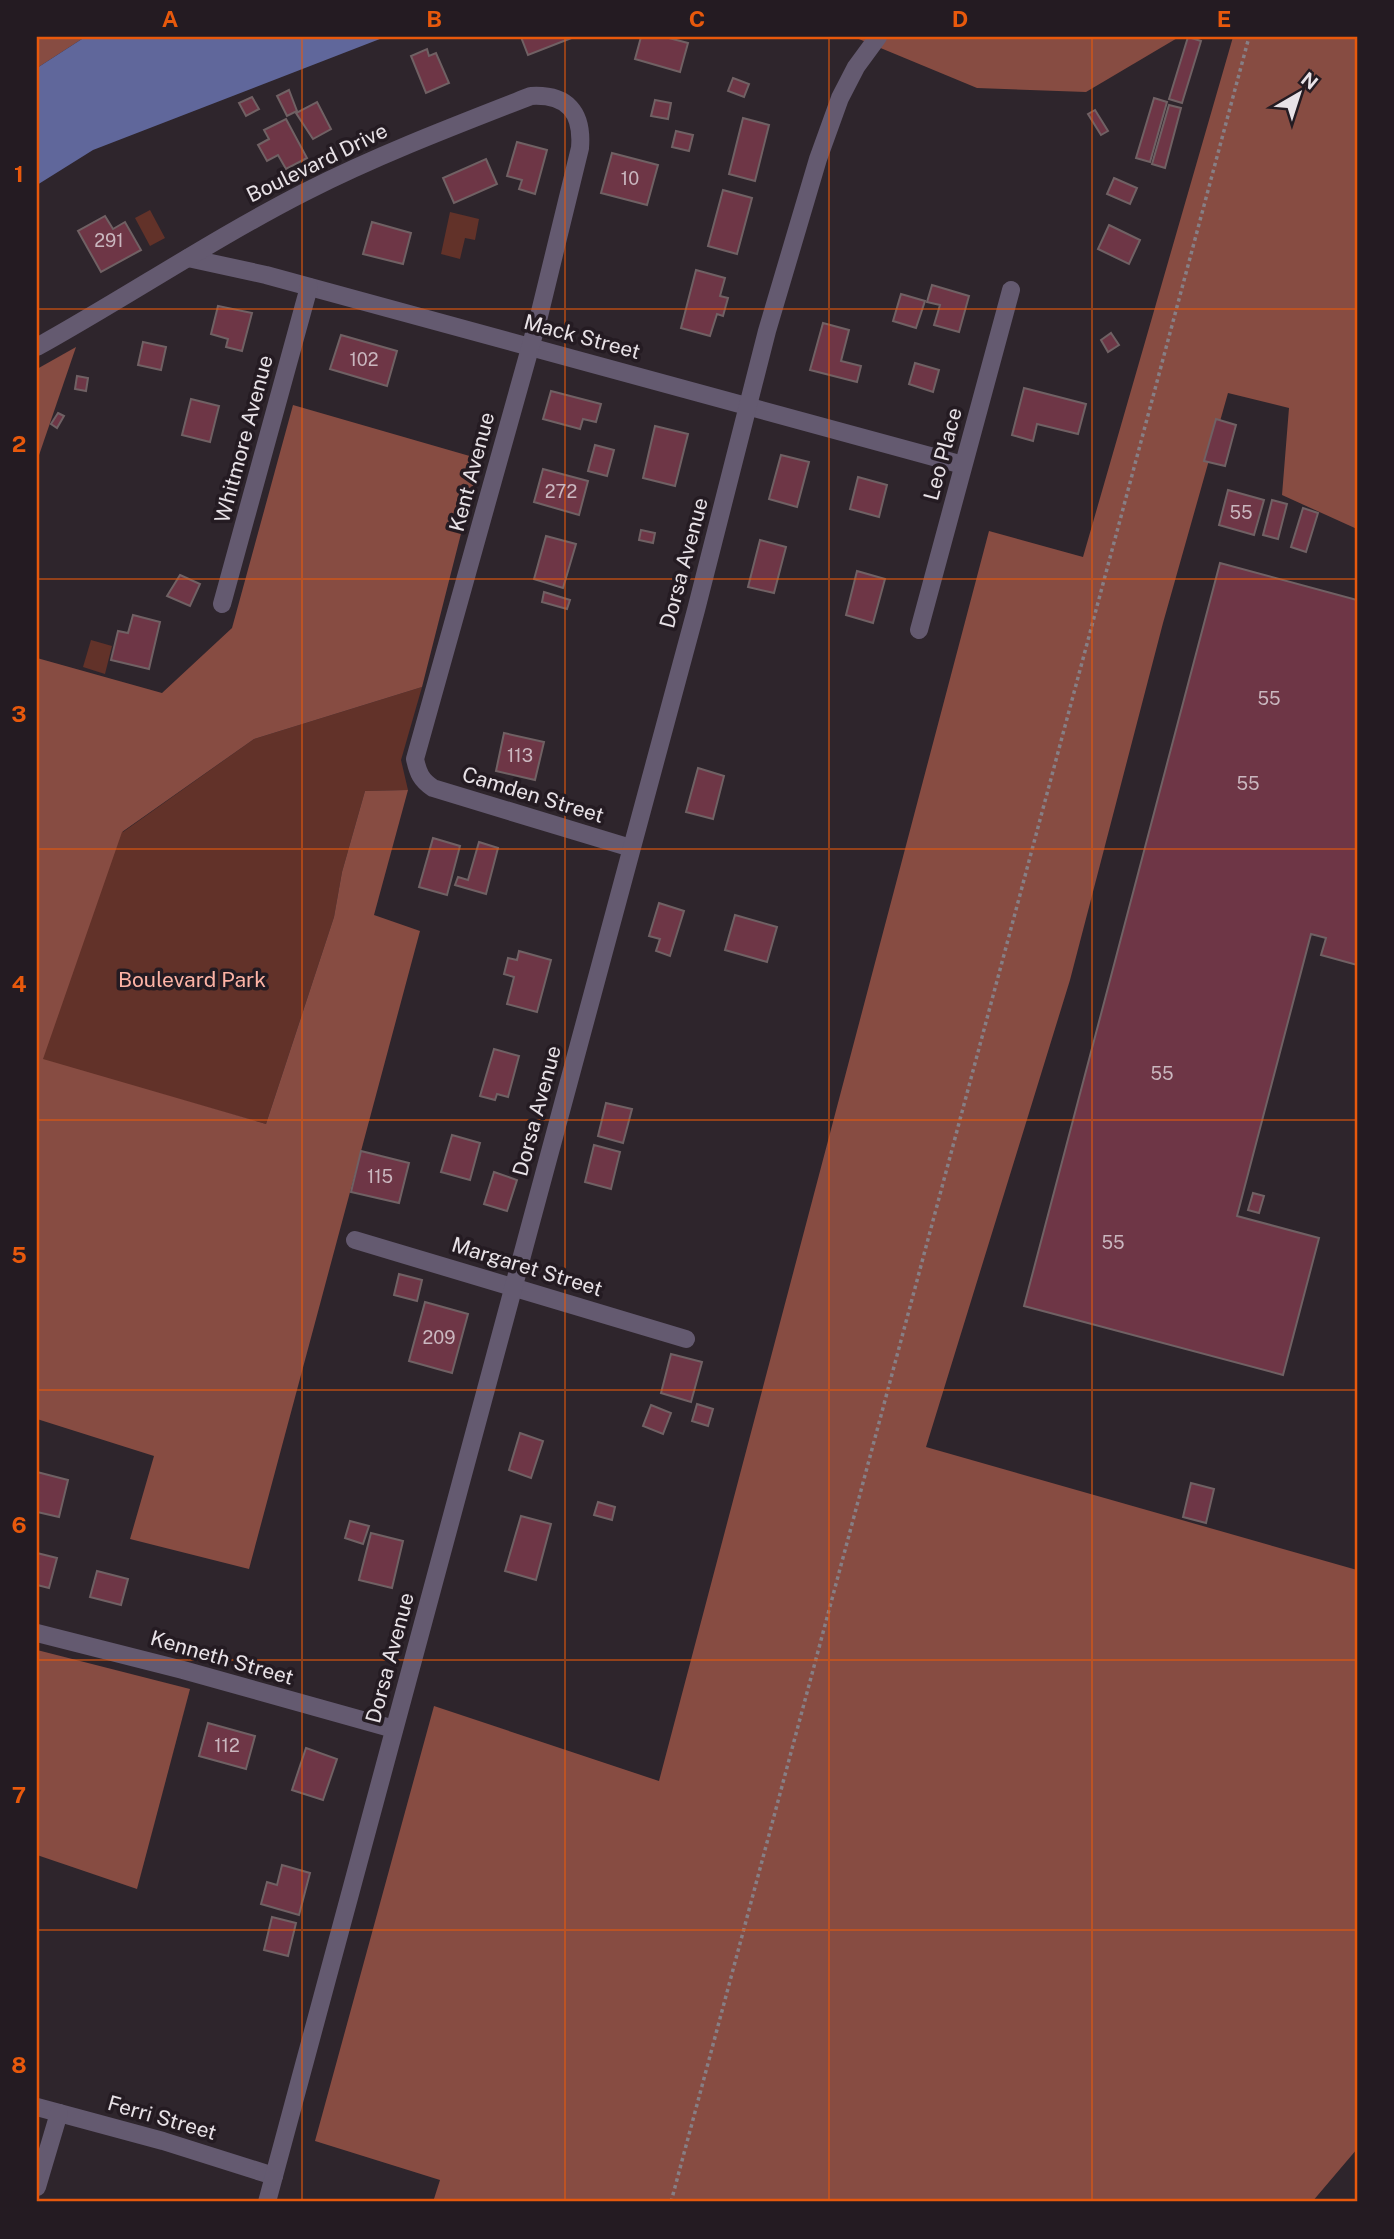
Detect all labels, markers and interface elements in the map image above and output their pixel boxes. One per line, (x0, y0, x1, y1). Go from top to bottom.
text: A (162, 5, 179, 32)
text: B (426, 5, 442, 32)
text: C (689, 5, 705, 32)
text: D (952, 5, 968, 32)
text: E (1217, 5, 1231, 32)
north arrow (1264, 60, 1334, 130)
text: N (1297, 68, 1322, 94)
street label: Boulevard Drive (242, 118, 391, 207)
text: 1 (14, 160, 24, 187)
house number: 10 (621, 168, 639, 189)
house number: 291 (94, 230, 124, 251)
street label: Mack Street (521, 309, 643, 364)
house number: 102 (349, 349, 379, 370)
street label: Whitmore Avenue (209, 352, 278, 525)
street label: Leo Place (918, 405, 967, 503)
street label: Kent Avenue (444, 409, 499, 534)
text: 2 (12, 430, 26, 457)
house number: 272 (545, 481, 577, 502)
street label: Dorsa Avenue (654, 495, 713, 631)
house number: 55 (1229, 502, 1253, 523)
house number: 55 (1257, 688, 1281, 709)
text: 3 (11, 700, 27, 727)
house number: 113 (507, 745, 533, 766)
street label: Camden Street (459, 761, 607, 828)
house number: 55 (1236, 773, 1260, 794)
park label: Boulevard Park (118, 967, 266, 992)
text: 4 (11, 970, 27, 997)
street label: Dorsa Avenue (507, 1043, 566, 1179)
house number: 55 (1150, 1063, 1174, 1084)
house number: 115 (367, 1166, 393, 1187)
street label: Margaret Street (449, 1232, 606, 1301)
house number: 55 (1101, 1232, 1125, 1253)
text: 5 (11, 1241, 27, 1268)
house number: 209 (423, 1327, 455, 1348)
text: 6 (11, 1511, 27, 1538)
street label: Dorsa Avenue (360, 1590, 419, 1726)
street label: Kenneth Street (148, 1625, 297, 1690)
house number: 112 (214, 1735, 240, 1756)
text: 7 (12, 1781, 26, 1808)
text: 8 (11, 2051, 27, 2078)
street label: Ferri Street (105, 2090, 219, 2145)

